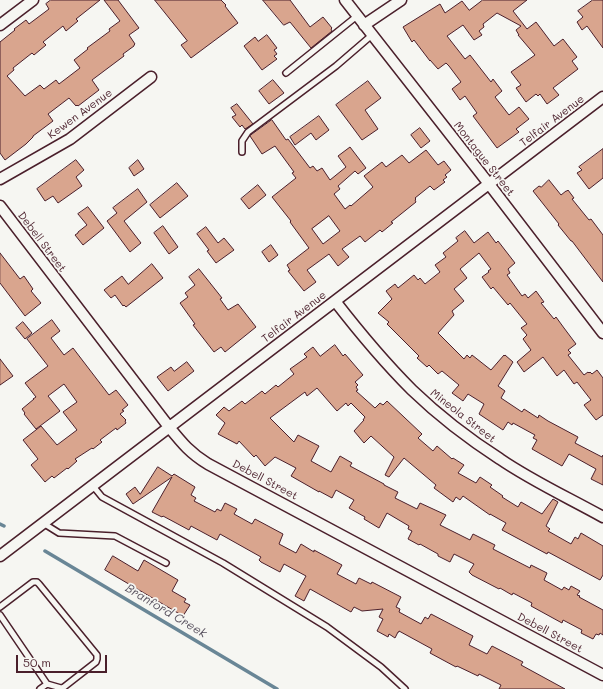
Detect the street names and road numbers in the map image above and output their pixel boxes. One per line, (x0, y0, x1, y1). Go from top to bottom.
street label: Kewen Avenue (45, 86, 115, 142)
street label: Telfair Avenue (517, 92, 587, 150)
street label: Montague Street (451, 119, 517, 199)
street label: Debell Street (15, 209, 69, 275)
street label: Telfair Avenue (259, 288, 329, 346)
street label: Mineola Street (428, 386, 498, 446)
street label: Debell Street (230, 457, 300, 503)
street label: Debell Street (515, 610, 585, 656)

